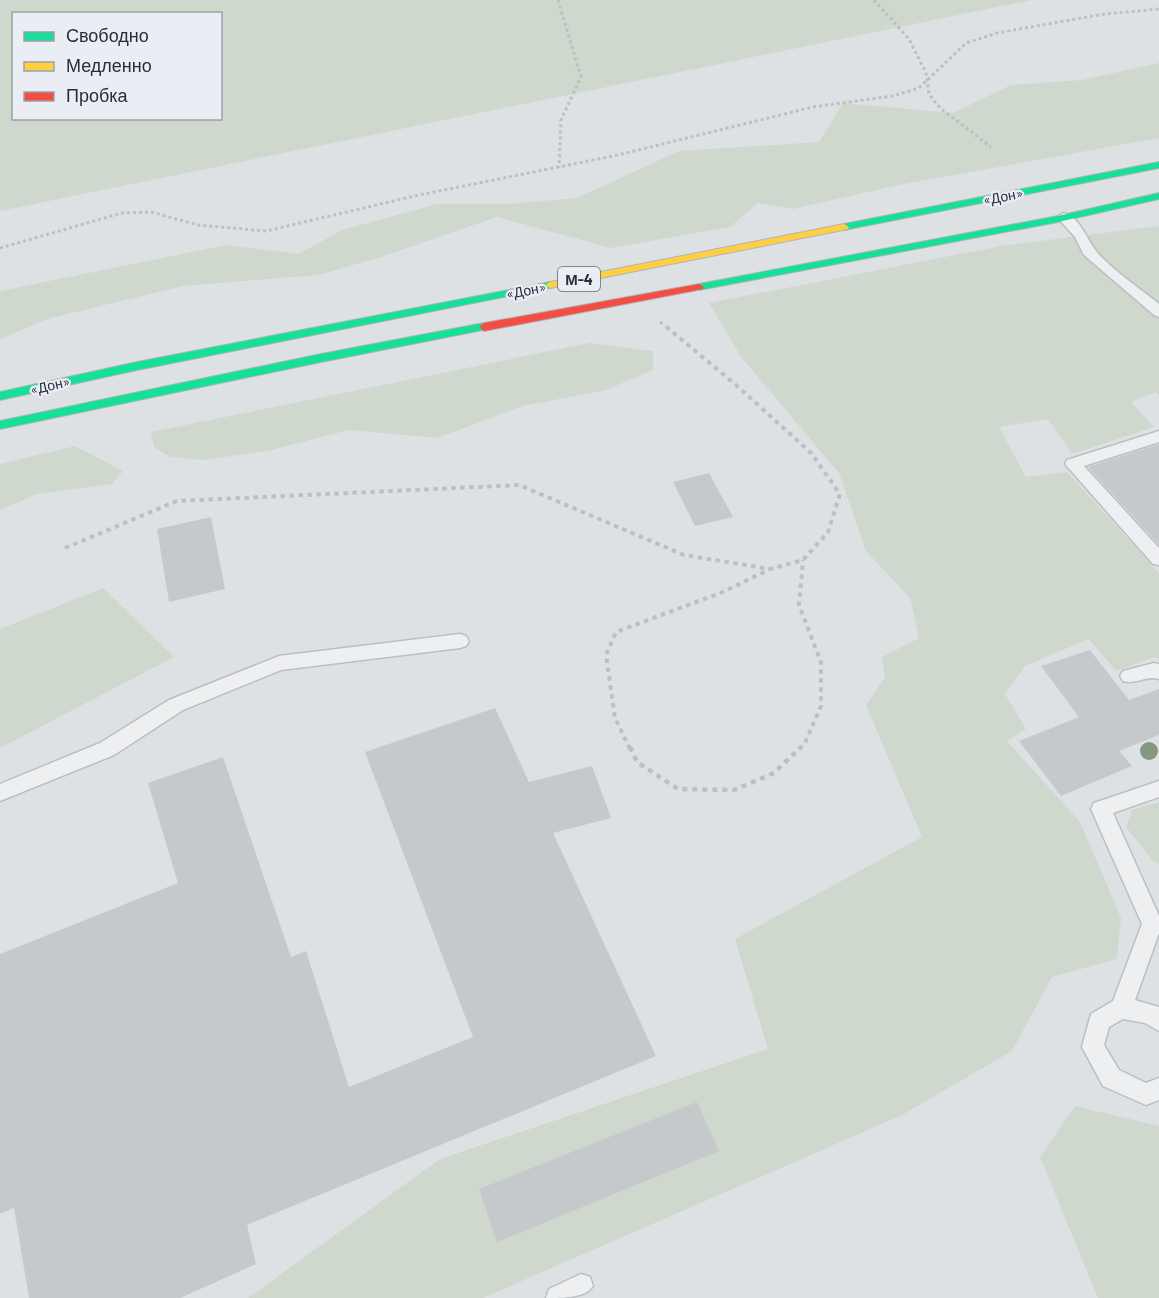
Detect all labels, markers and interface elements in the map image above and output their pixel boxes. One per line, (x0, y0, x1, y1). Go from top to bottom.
legend (12, 12, 222, 120)
text: Свободно (66, 24, 149, 46)
text: Медленно (66, 54, 152, 76)
text: Пробка (66, 84, 129, 106)
street label: «Дон» (982, 184, 1024, 208)
road number: М-4 (558, 267, 600, 291)
street label: «Дон» (505, 278, 547, 302)
street label: «Дон» (28, 372, 72, 398)

